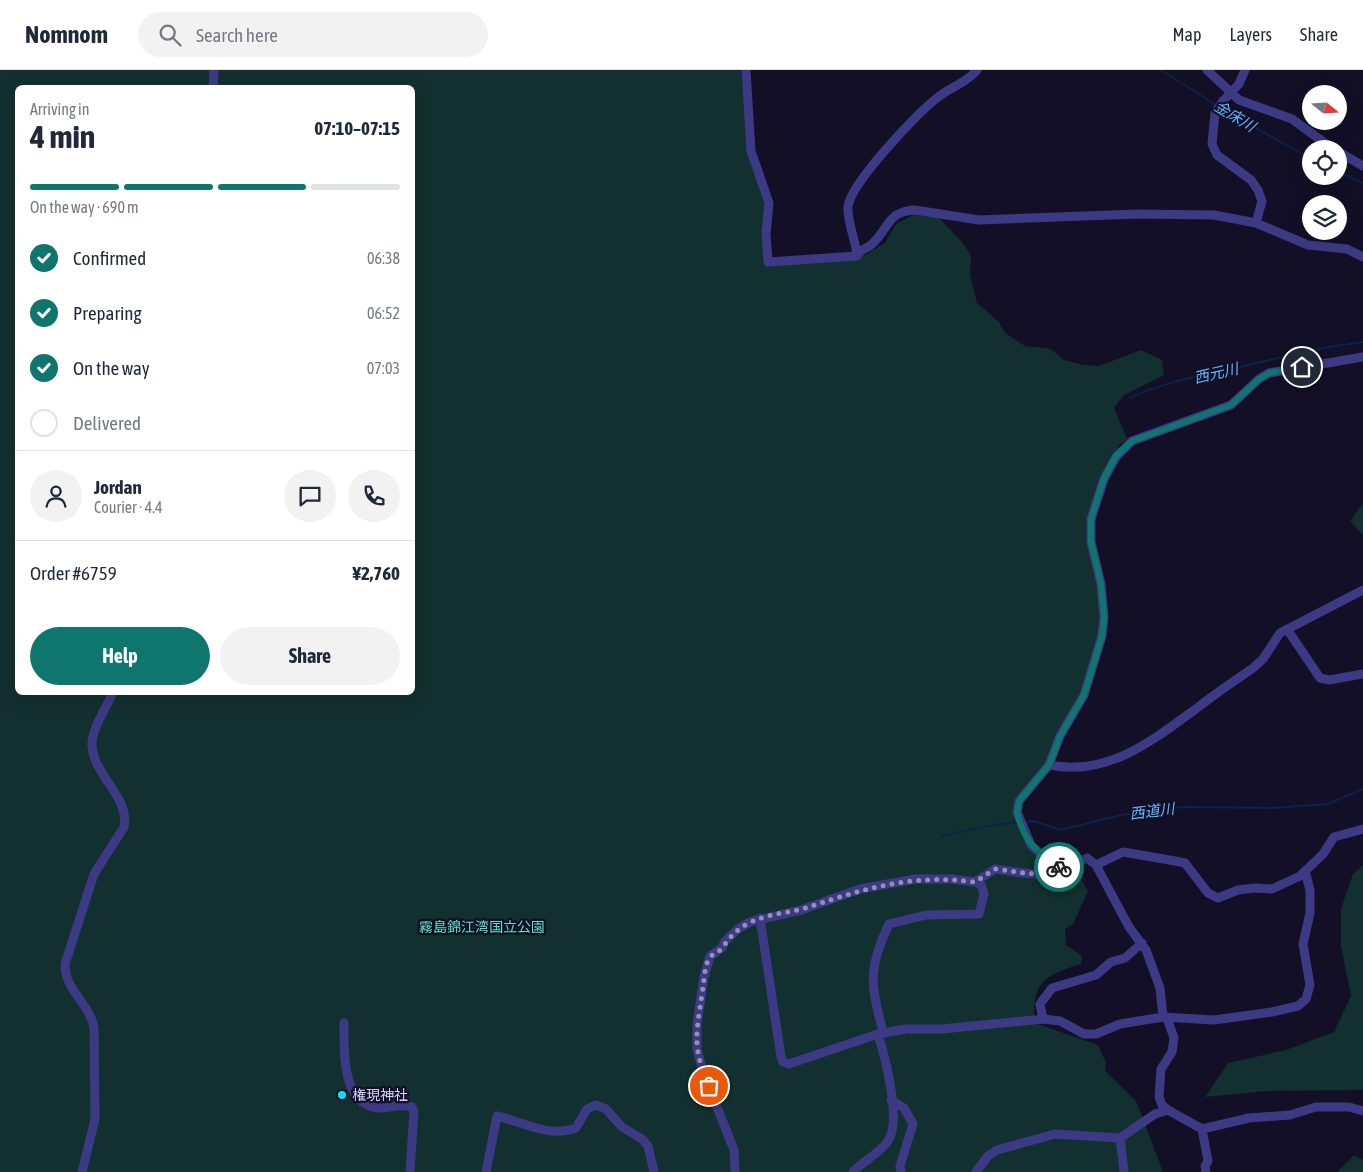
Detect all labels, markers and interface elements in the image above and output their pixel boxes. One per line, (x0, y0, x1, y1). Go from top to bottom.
search box (138, 12, 488, 57)
text: Nomnom (25, 21, 108, 48)
icon: search (156, 21, 184, 49)
text: Search here (196, 24, 278, 46)
text: Map (1172, 24, 1201, 45)
text: Layers (1229, 24, 1272, 45)
text: Share (1300, 24, 1338, 45)
north arrow (1302, 85, 1348, 130)
map controls (1302, 85, 1347, 240)
water label: 金床川 (1211, 97, 1260, 136)
text: Arriving in (30, 100, 90, 118)
text: 07:10–07:15 (314, 117, 400, 139)
text: 4 min (30, 118, 95, 155)
button: locate (1302, 140, 1347, 185)
button: layers (1302, 195, 1347, 240)
text: On the way · 690 m (30, 198, 139, 216)
icon: check (30, 244, 58, 272)
text: Confirmed (73, 247, 146, 269)
text: 06:38 (367, 249, 400, 267)
icon: check (30, 299, 58, 327)
text: Preparing (73, 302, 142, 324)
text: 06:52 (367, 304, 400, 322)
pin (1281, 346, 1323, 388)
icon: home (1288, 353, 1316, 381)
icon: check (30, 354, 58, 382)
text: On the way (73, 357, 150, 379)
text: 07:03 (367, 359, 400, 377)
water label: 西元川 (1192, 359, 1242, 386)
text: Delivered (73, 412, 141, 434)
button: person (30, 470, 82, 522)
button: chat (284, 470, 336, 522)
button: phone (348, 470, 400, 522)
text: Jordan (94, 476, 142, 498)
text: Courier · 4.4 (94, 498, 163, 516)
text: Order #6759 (30, 562, 117, 584)
text: ¥2,760 (352, 562, 400, 584)
button: Help (30, 627, 210, 685)
button: Share (220, 627, 400, 685)
water label: 西道川 (1129, 800, 1177, 822)
courier (1034, 842, 1084, 892)
icon: bike (1045, 853, 1073, 881)
park label: 霧島錦江湾国立公園 (419, 919, 545, 935)
pin (688, 1065, 730, 1107)
icon: bag (695, 1072, 723, 1100)
place label: 権現神社 (352, 1087, 408, 1103)
marker: 権現神社 (336, 1089, 348, 1101)

